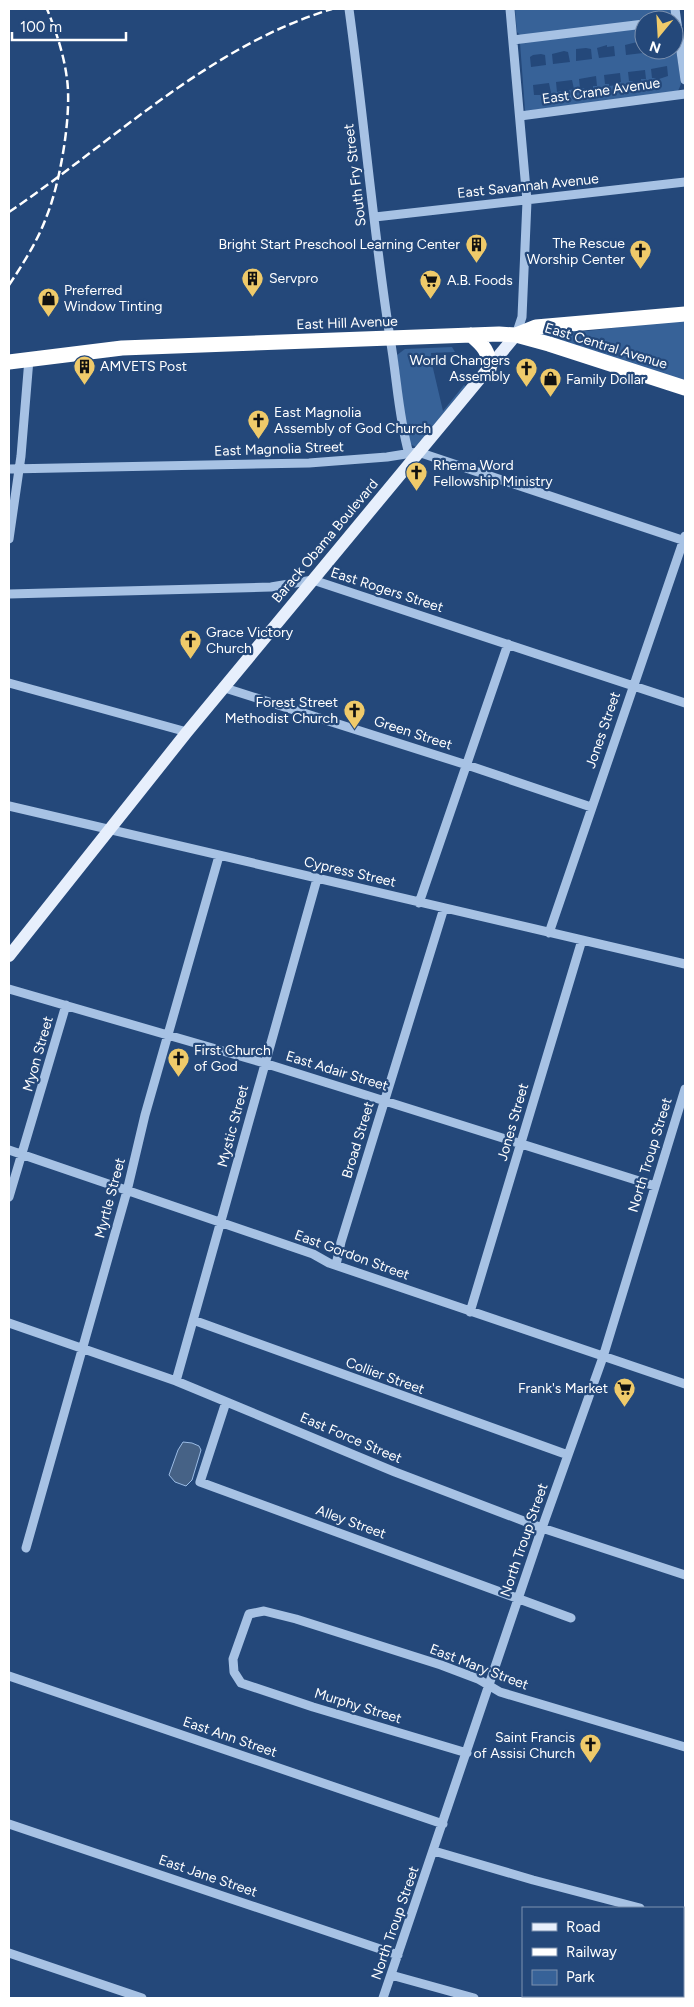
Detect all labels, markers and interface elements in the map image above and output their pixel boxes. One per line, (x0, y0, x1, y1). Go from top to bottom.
scale bar (12, 10, 126, 42)
north arrow (634, 10, 684, 60)
text: 100 m (20, 18, 62, 36)
text: N (647, 37, 663, 57)
street label: East Crane Avenue (541, 74, 661, 108)
street label: South Fry Street (340, 123, 370, 227)
street label: East Savannah Avenue (457, 170, 600, 202)
building icon: Bright Start Preschool Learning Center (464, 232, 488, 263)
place label: The Rescue Worship Center (527, 235, 625, 268)
place label: Bright Start Preschool Learning Center (219, 236, 460, 253)
church icon: The Rescue Worship Center (629, 239, 653, 270)
building icon: Servpro (241, 266, 265, 297)
supermarket icon: A.B. Foods (419, 268, 443, 299)
place label: Servpro (269, 270, 318, 287)
place label: A.B. Foods (447, 272, 513, 289)
place label: Preferred Window Tinting (64, 282, 162, 315)
shop icon: Preferred Window Tinting (36, 286, 60, 317)
street label: East Hill Avenue (296, 313, 398, 333)
street label: East Central Avenue (543, 319, 670, 373)
place label: World Changers Assembly (410, 352, 511, 385)
building icon: AMVETS Post (72, 354, 96, 385)
church icon: World Changers Assembly (514, 356, 538, 387)
place label: AMVETS Post (100, 358, 187, 375)
shop icon: Family Dollar (538, 367, 562, 398)
place label: Family Dollar (566, 371, 646, 388)
place label: East Magnolia Assembly of God Church (274, 404, 431, 437)
church icon: East Magnolia Assembly of God Church (246, 408, 270, 439)
street label: East Magnolia Street (214, 438, 344, 460)
place label: Rhema Word Fellowship Ministry (433, 457, 553, 490)
church icon: Rhema Word Fellowship Ministry (405, 461, 429, 492)
street label: Barack Obama Boulevard (268, 476, 382, 606)
street label: East Rogers Street (329, 564, 445, 616)
place label: Grace Victory Church (206, 624, 294, 657)
church icon: Grace Victory Church (178, 628, 202, 659)
street label: Jones Street (582, 689, 624, 771)
place label: Forest Street Methodist Church (225, 694, 338, 727)
church icon: Forest Street Methodist Church (342, 698, 366, 729)
street label: Green Street (372, 712, 454, 754)
street label: Cypress Street (302, 853, 398, 891)
street label: Myon Street (19, 1014, 57, 1094)
place label: First Church of God (194, 1042, 271, 1075)
church icon: First Church of God (166, 1046, 190, 1077)
street label: East Adair Street (284, 1047, 390, 1095)
street label: Jones Street (494, 1081, 532, 1163)
street label: Mystic Street (214, 1083, 252, 1169)
street label: North Troup Street (624, 1096, 676, 1214)
street label: Broad Street (338, 1100, 378, 1180)
street label: Myrtle Street (91, 1156, 129, 1240)
street label: East Gordon Street (292, 1226, 412, 1284)
street label: Collier Street (343, 1354, 427, 1398)
supermarket icon: Frank's Market (612, 1376, 636, 1407)
place label: Frank's Market (518, 1380, 608, 1397)
street label: East Force Street (298, 1409, 404, 1467)
street label: North Troup Street (497, 1481, 551, 1599)
street label: Alley Street (314, 1502, 388, 1542)
street label: East Mary Street (427, 1640, 531, 1694)
street label: Murphy Street (312, 1685, 404, 1727)
street label: East Ann Street (181, 1713, 279, 1761)
place label: Saint Francis of Assisi Church (473, 1729, 575, 1762)
church icon: Saint Francis of Assisi Church (579, 1733, 603, 1764)
street label: East Jane Street (156, 1851, 260, 1901)
street label: North Troup Street (368, 1864, 422, 1982)
legend (522, 1907, 684, 1997)
text: Road (566, 1918, 601, 1936)
text: Railway (566, 1943, 617, 1961)
text: Park (566, 1968, 595, 1986)

